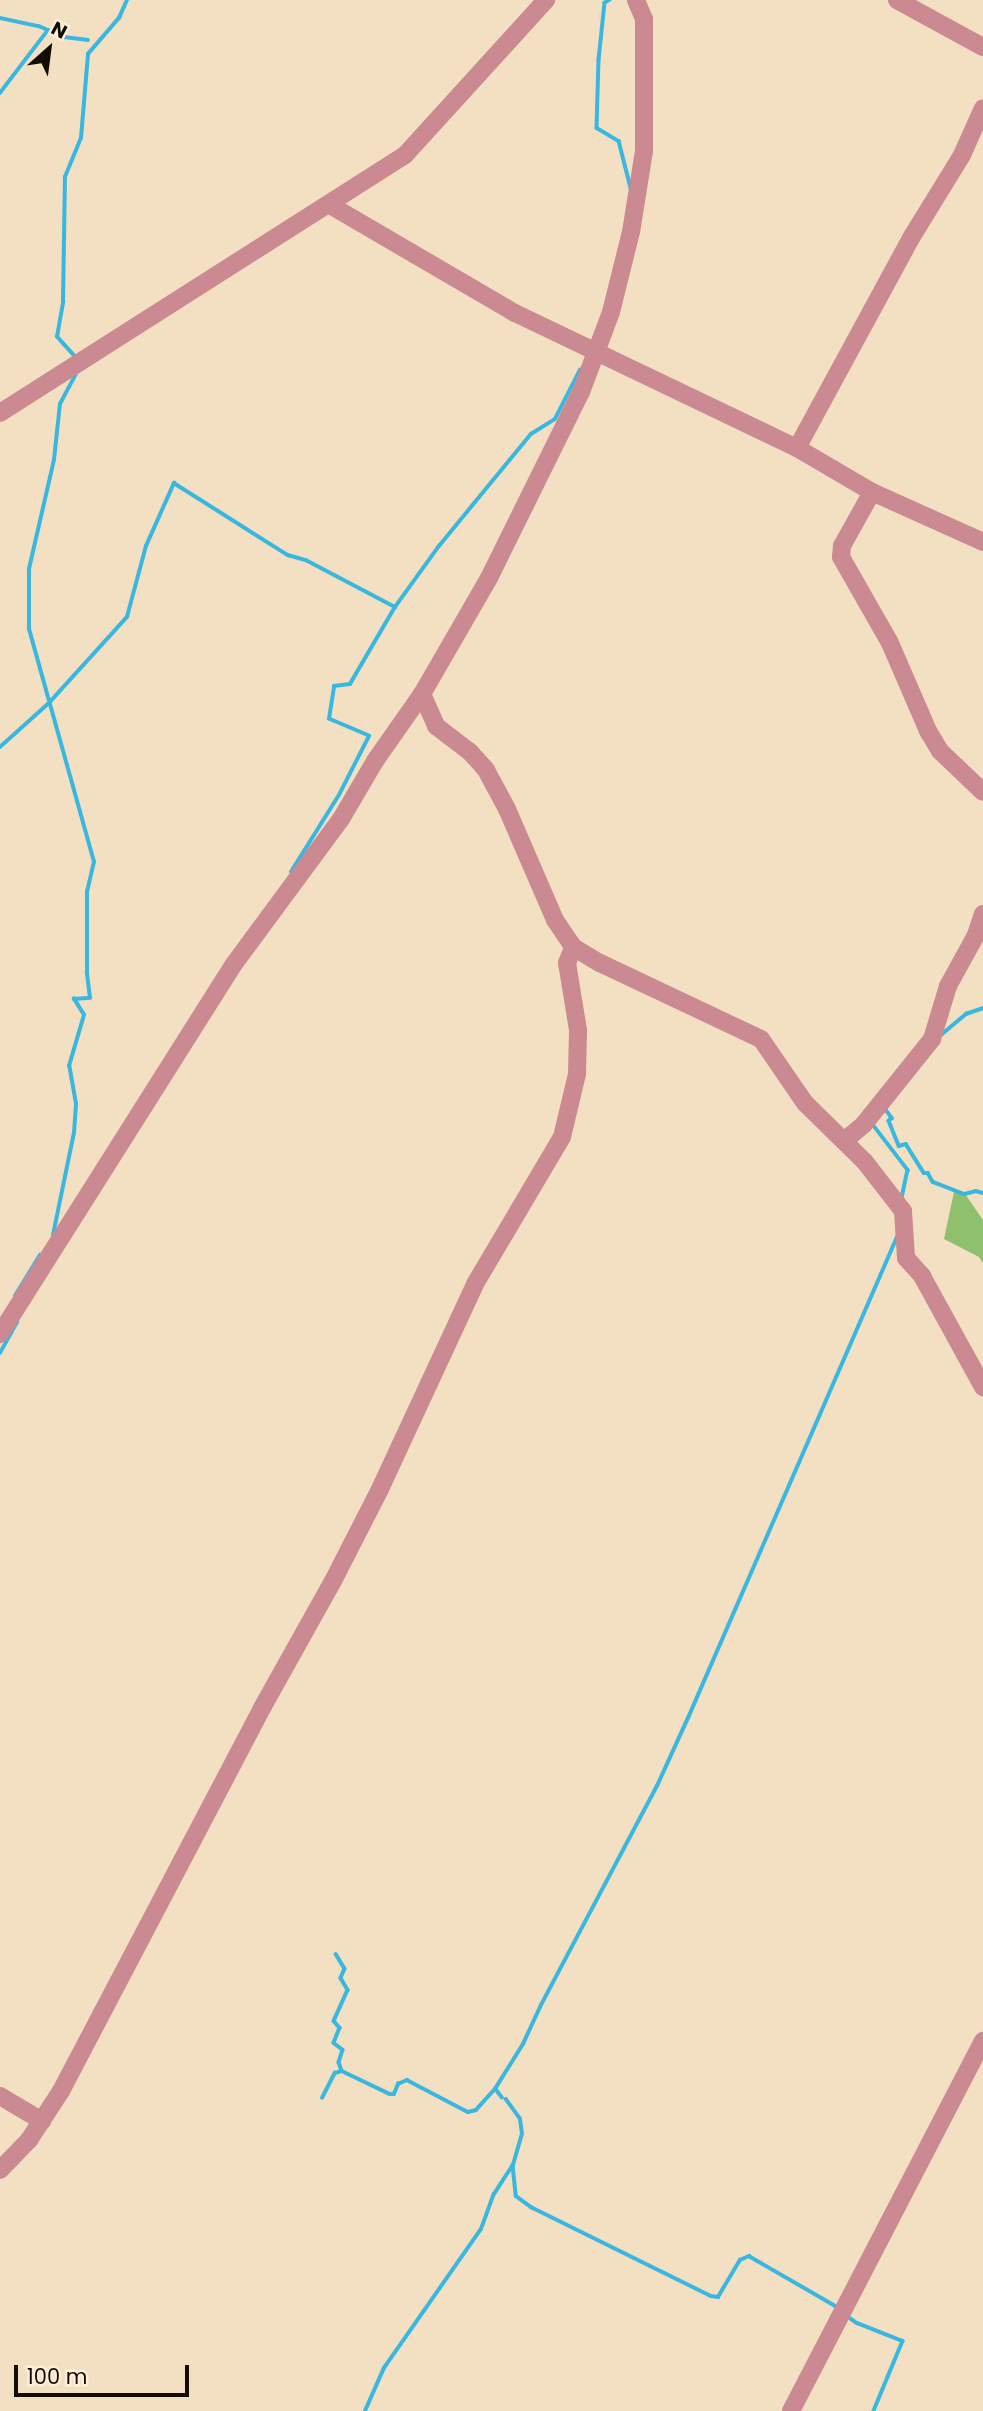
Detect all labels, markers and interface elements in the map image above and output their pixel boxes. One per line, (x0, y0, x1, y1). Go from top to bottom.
north arrow (14, 14, 84, 84)
text: N (46, 15, 72, 45)
scale bar (18, 2352, 192, 2396)
text: 100 m (27, 2362, 87, 2391)

